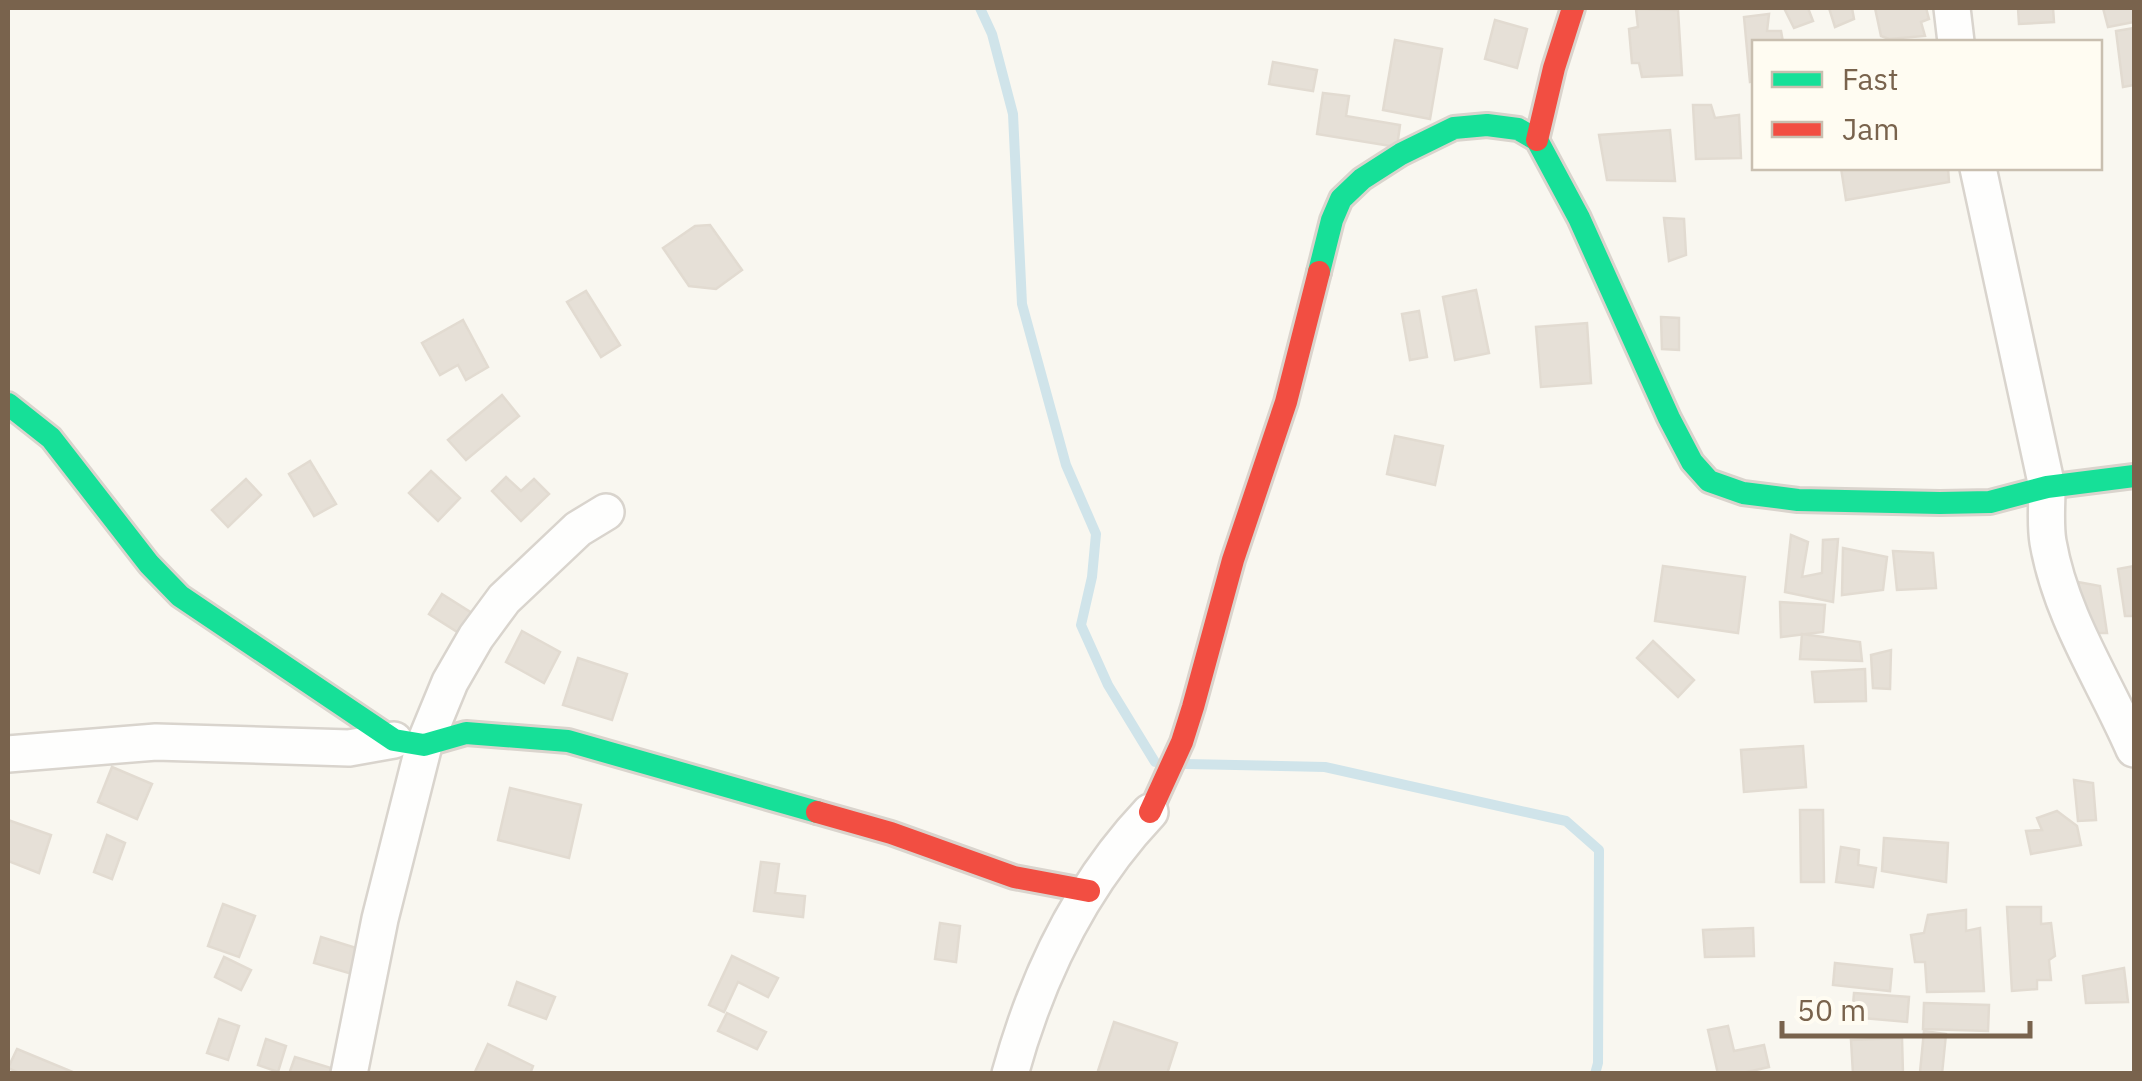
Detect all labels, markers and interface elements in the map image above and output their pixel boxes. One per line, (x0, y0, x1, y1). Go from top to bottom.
legend (1752, 40, 2102, 170)
text: Fast (1842, 59, 1899, 98)
text: Jam (1842, 109, 1900, 148)
scale bar (1782, 976, 2030, 1038)
text: 50 m (1797, 990, 1866, 1029)

